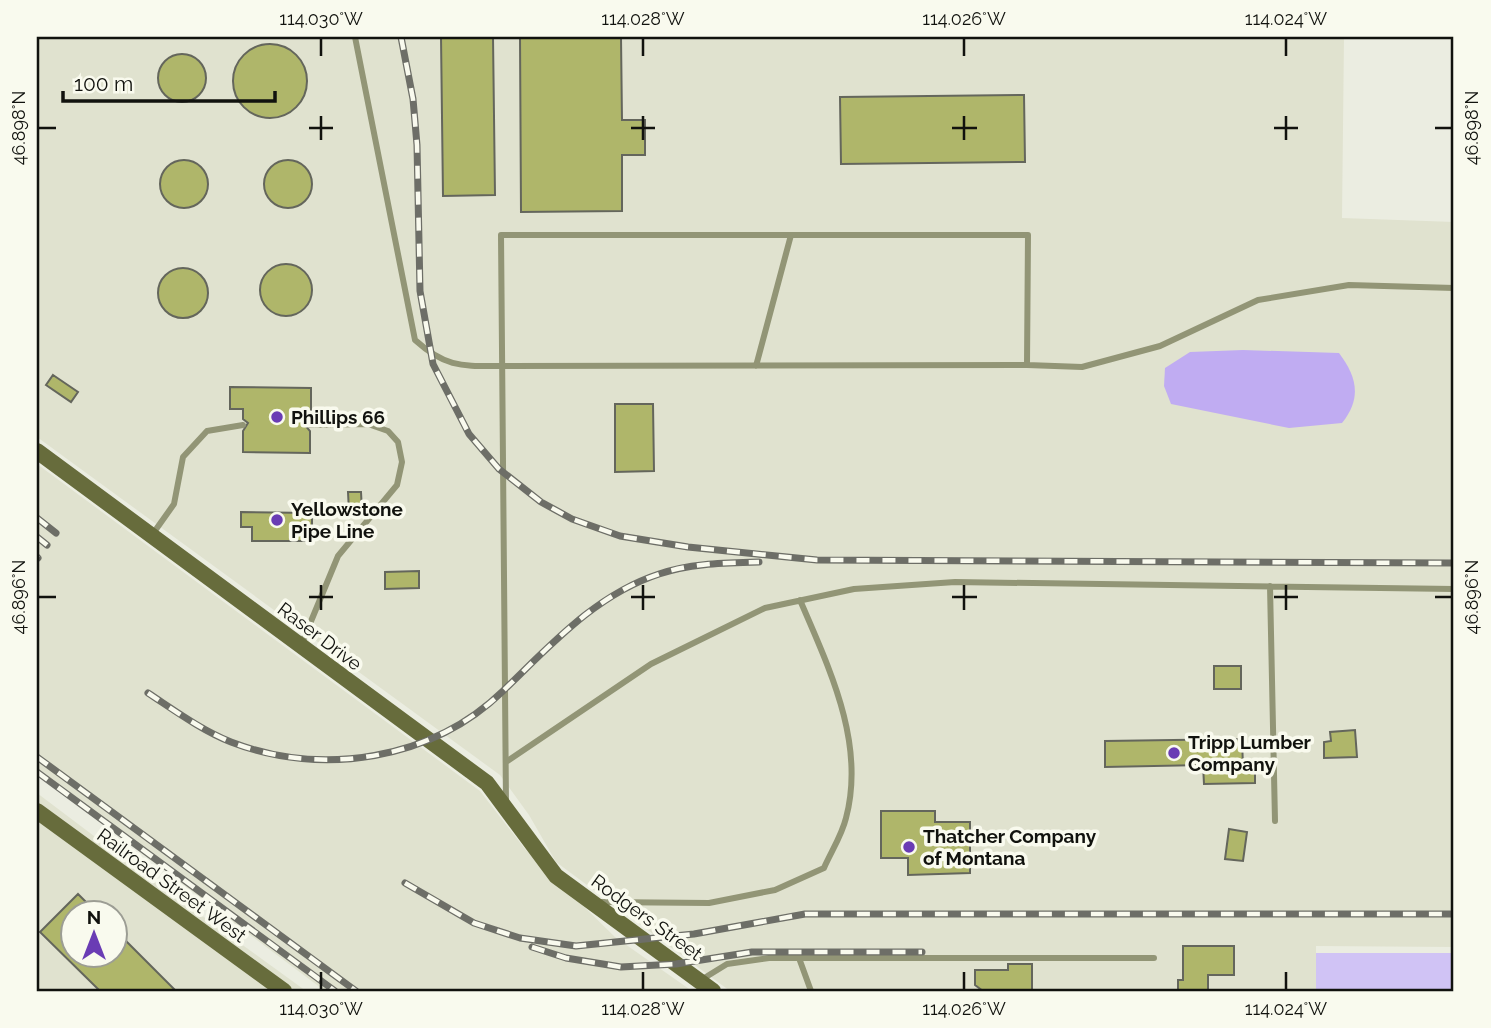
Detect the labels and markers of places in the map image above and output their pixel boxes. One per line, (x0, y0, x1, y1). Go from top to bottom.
place label: Phillips 66 (291, 406, 385, 428)
marker: Phillips 66 (269, 409, 285, 425)
place label: Yellowstone Pipe Line (291, 498, 403, 542)
marker: Yellowstone Pipe Line (269, 512, 285, 528)
place label: Tripp Lumber Company (1188, 731, 1312, 775)
marker: Tripp Lumber Company (1166, 745, 1182, 761)
place label: Thatcher Company of Montana (923, 825, 1097, 869)
marker: Thatcher Company of Montana (901, 839, 917, 855)

